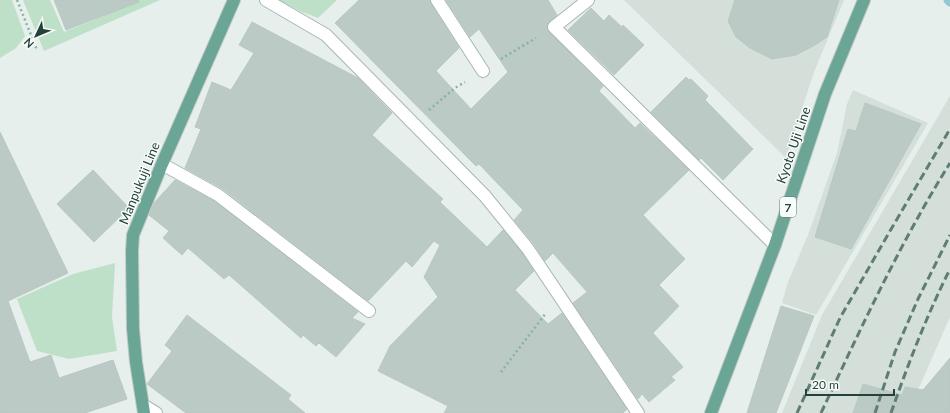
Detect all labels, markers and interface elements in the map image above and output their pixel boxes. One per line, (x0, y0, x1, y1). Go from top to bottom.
north arrow (16, 16, 56, 56)
text: N (21, 36, 36, 51)
street label: Kyoto Uji Line (772, 104, 814, 185)
street label: Manpukuji Line (115, 139, 163, 227)
road number: 7 (780, 197, 796, 217)
scale bar (806, 371, 894, 397)
text: 20 m (812, 377, 839, 392)

